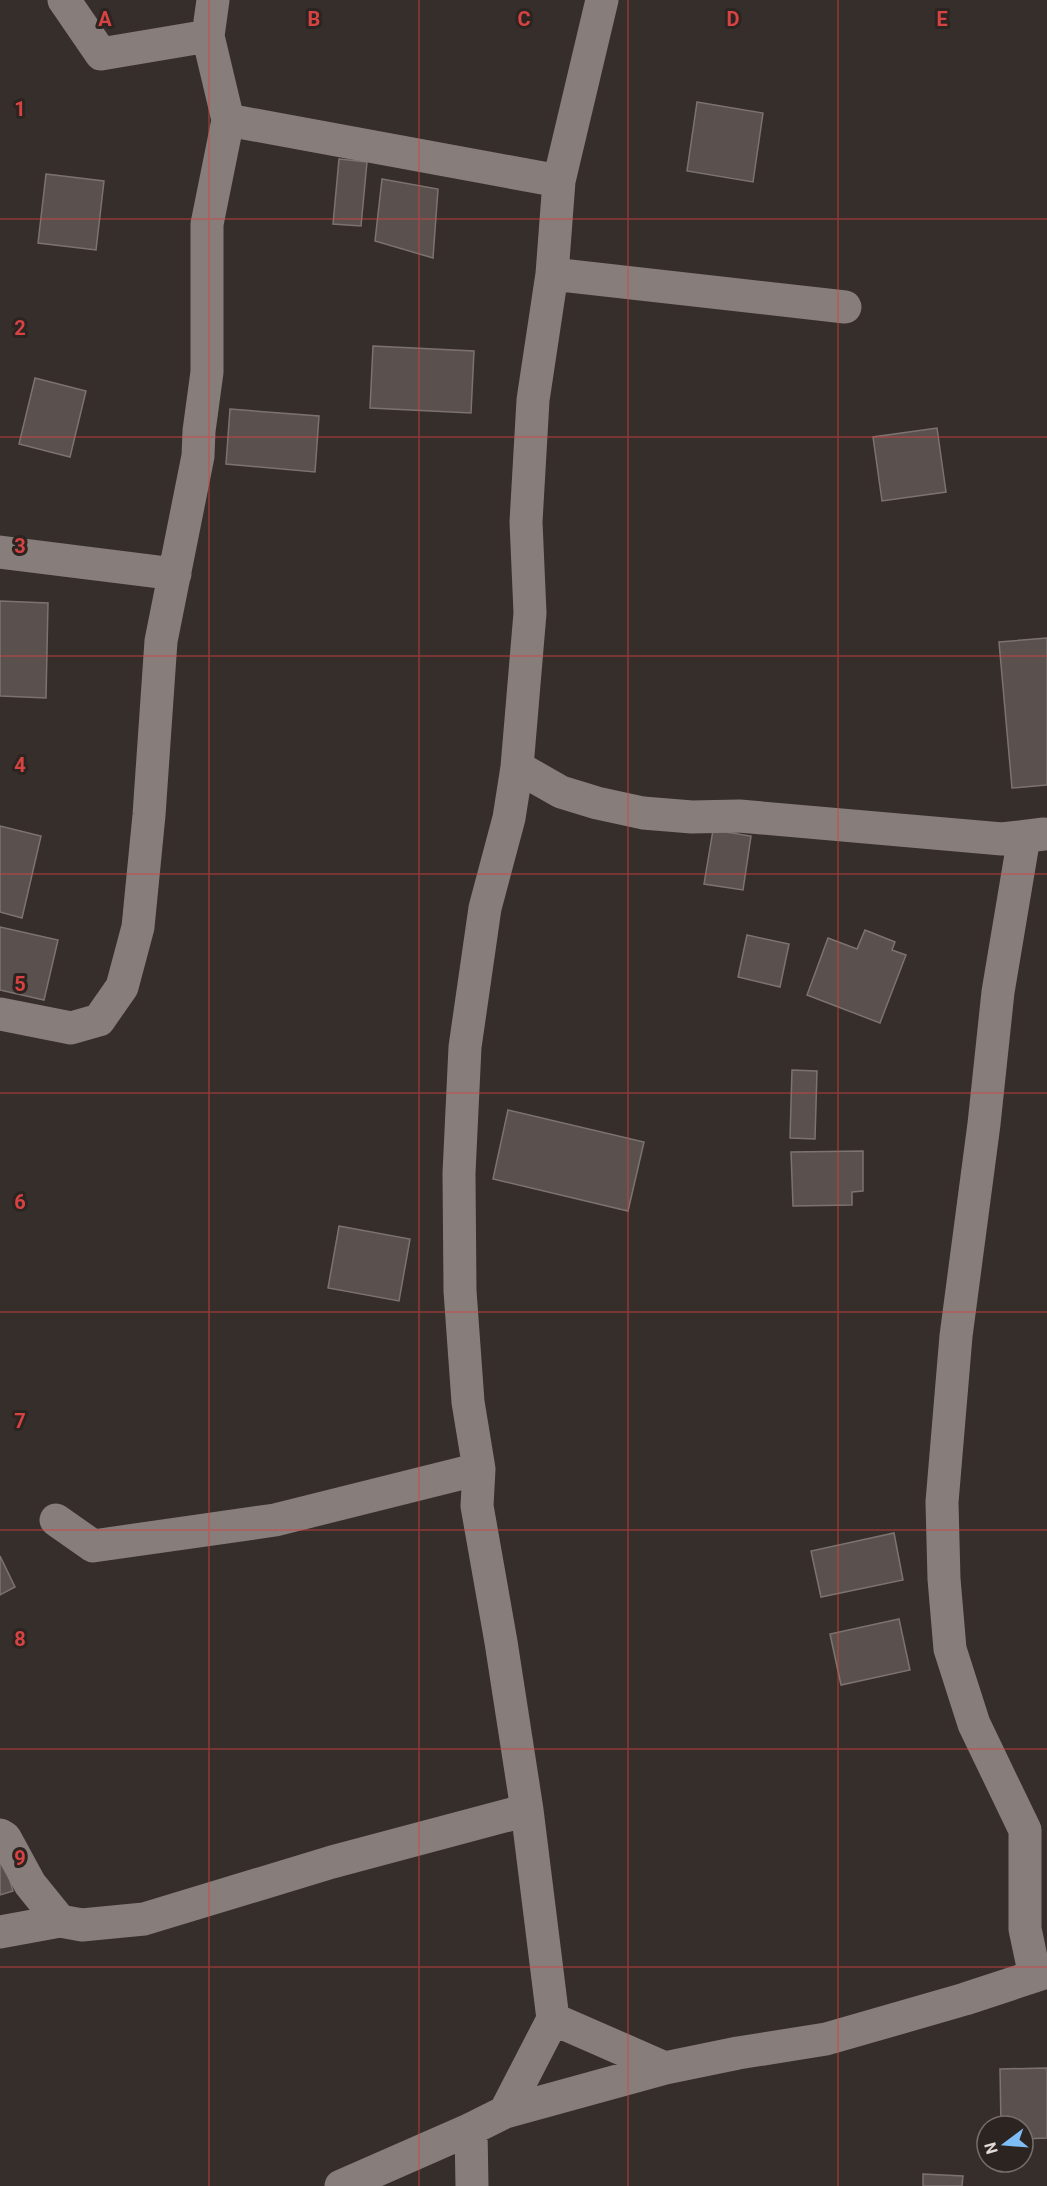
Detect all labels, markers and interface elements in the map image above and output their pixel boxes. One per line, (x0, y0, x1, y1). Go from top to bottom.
text: A (98, 7, 112, 31)
text: B (308, 7, 320, 31)
text: C (517, 7, 531, 31)
text: D (727, 7, 740, 31)
text: E (936, 7, 948, 31)
text: 1 (14, 97, 26, 121)
text: 2 (14, 316, 26, 340)
text: 3 (14, 534, 26, 558)
text: 4 (14, 753, 26, 777)
text: 5 (14, 972, 26, 996)
text: 6 (14, 1190, 26, 1214)
text: 7 (14, 1409, 26, 1433)
text: 8 (14, 1627, 26, 1651)
text: 9 (14, 1846, 26, 1870)
north arrow (975, 2114, 1035, 2174)
text: N (980, 2140, 1002, 2156)

